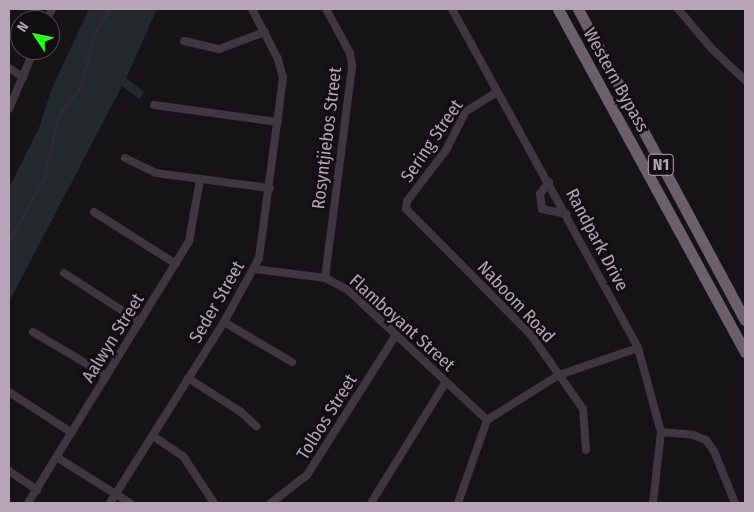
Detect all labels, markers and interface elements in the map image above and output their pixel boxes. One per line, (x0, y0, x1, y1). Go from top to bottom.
north arrow (10, 10, 60, 60)
text: N (14, 19, 32, 35)
street label: Western Bypass (579, 24, 653, 136)
street label: Rosyntjiebos Street (308, 66, 346, 210)
street label: Sering Street (396, 96, 468, 186)
road number: N1 (647, 152, 675, 178)
street label: Randpark Drive (561, 185, 633, 295)
street label: Seder Street (185, 257, 249, 347)
street label: Naboom Road (473, 257, 559, 347)
street label: Flamboyant Street (345, 270, 459, 376)
street label: Aalwyn Street (77, 290, 149, 386)
street label: Tolbos Street (292, 370, 362, 464)

